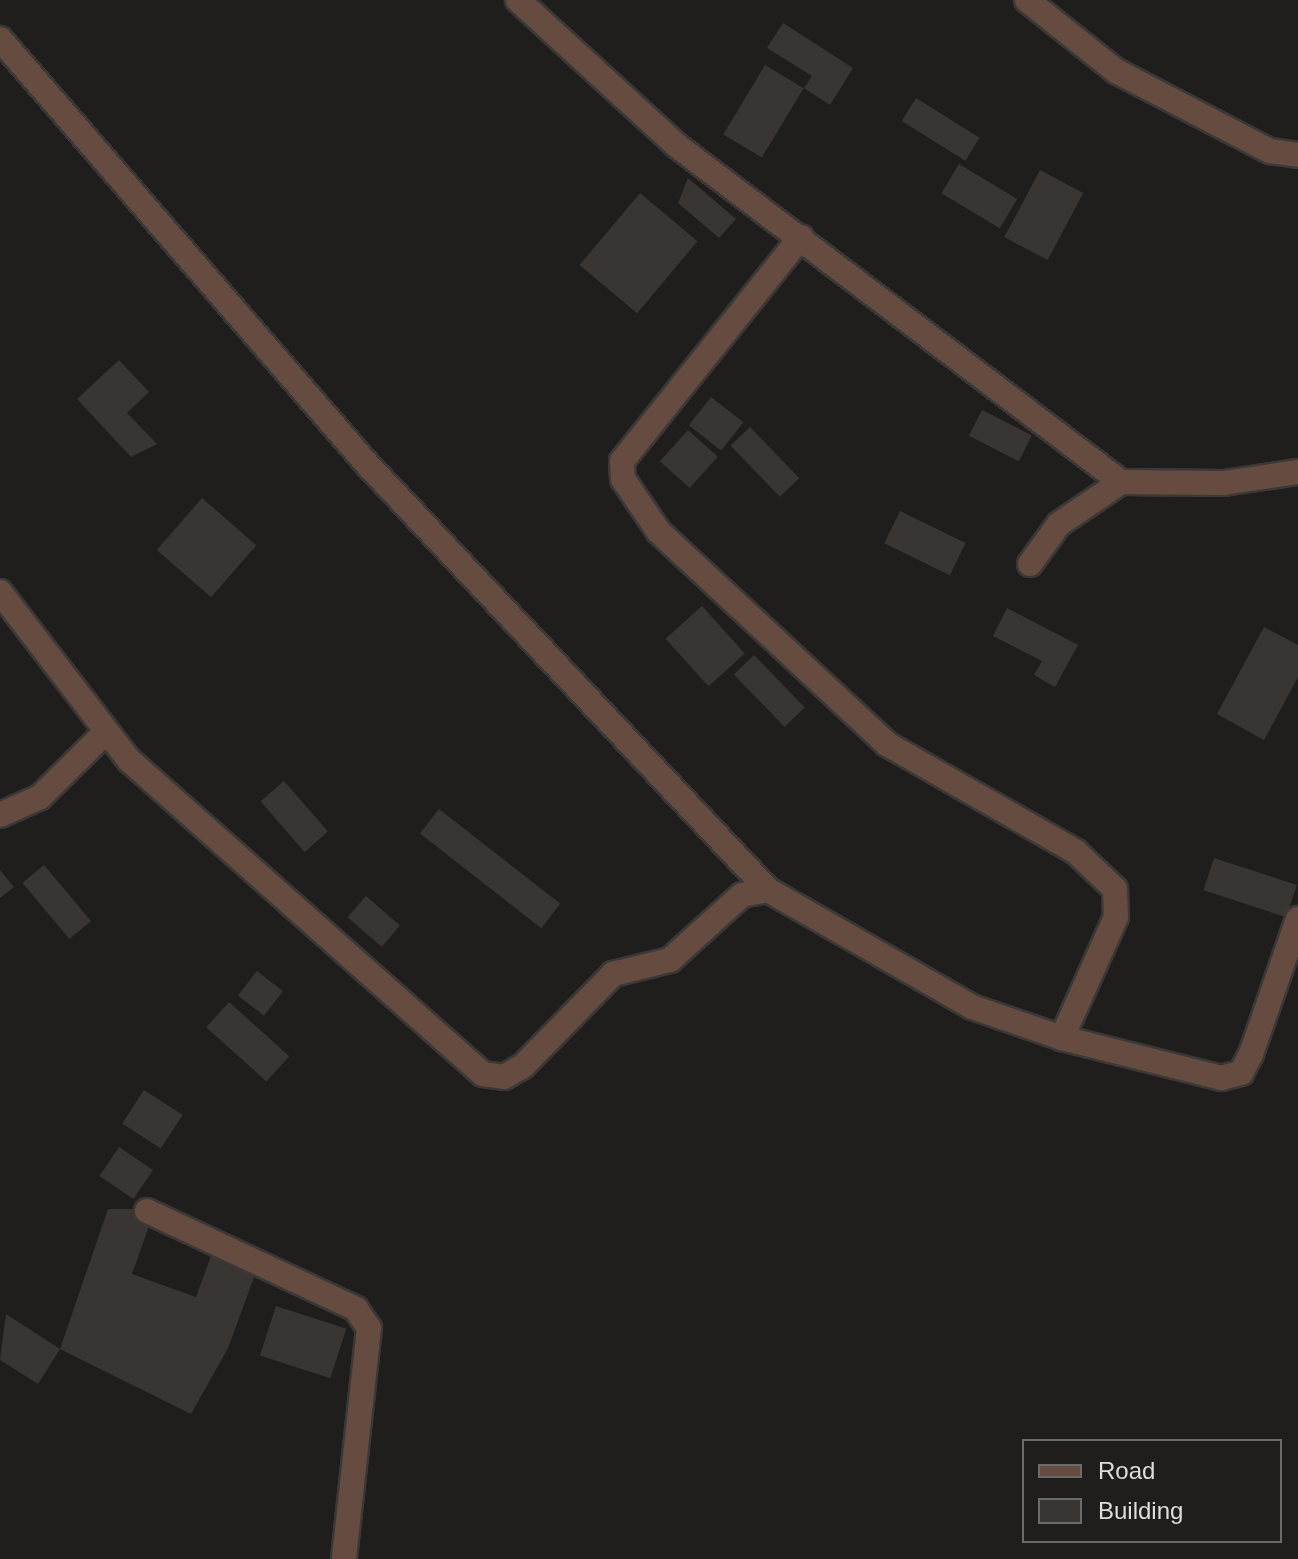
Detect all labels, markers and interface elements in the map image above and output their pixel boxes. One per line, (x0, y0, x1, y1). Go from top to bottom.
legend (1022, 1439, 1282, 1543)
text: Road (1098, 1457, 1155, 1484)
text: Building (1098, 1497, 1183, 1524)

